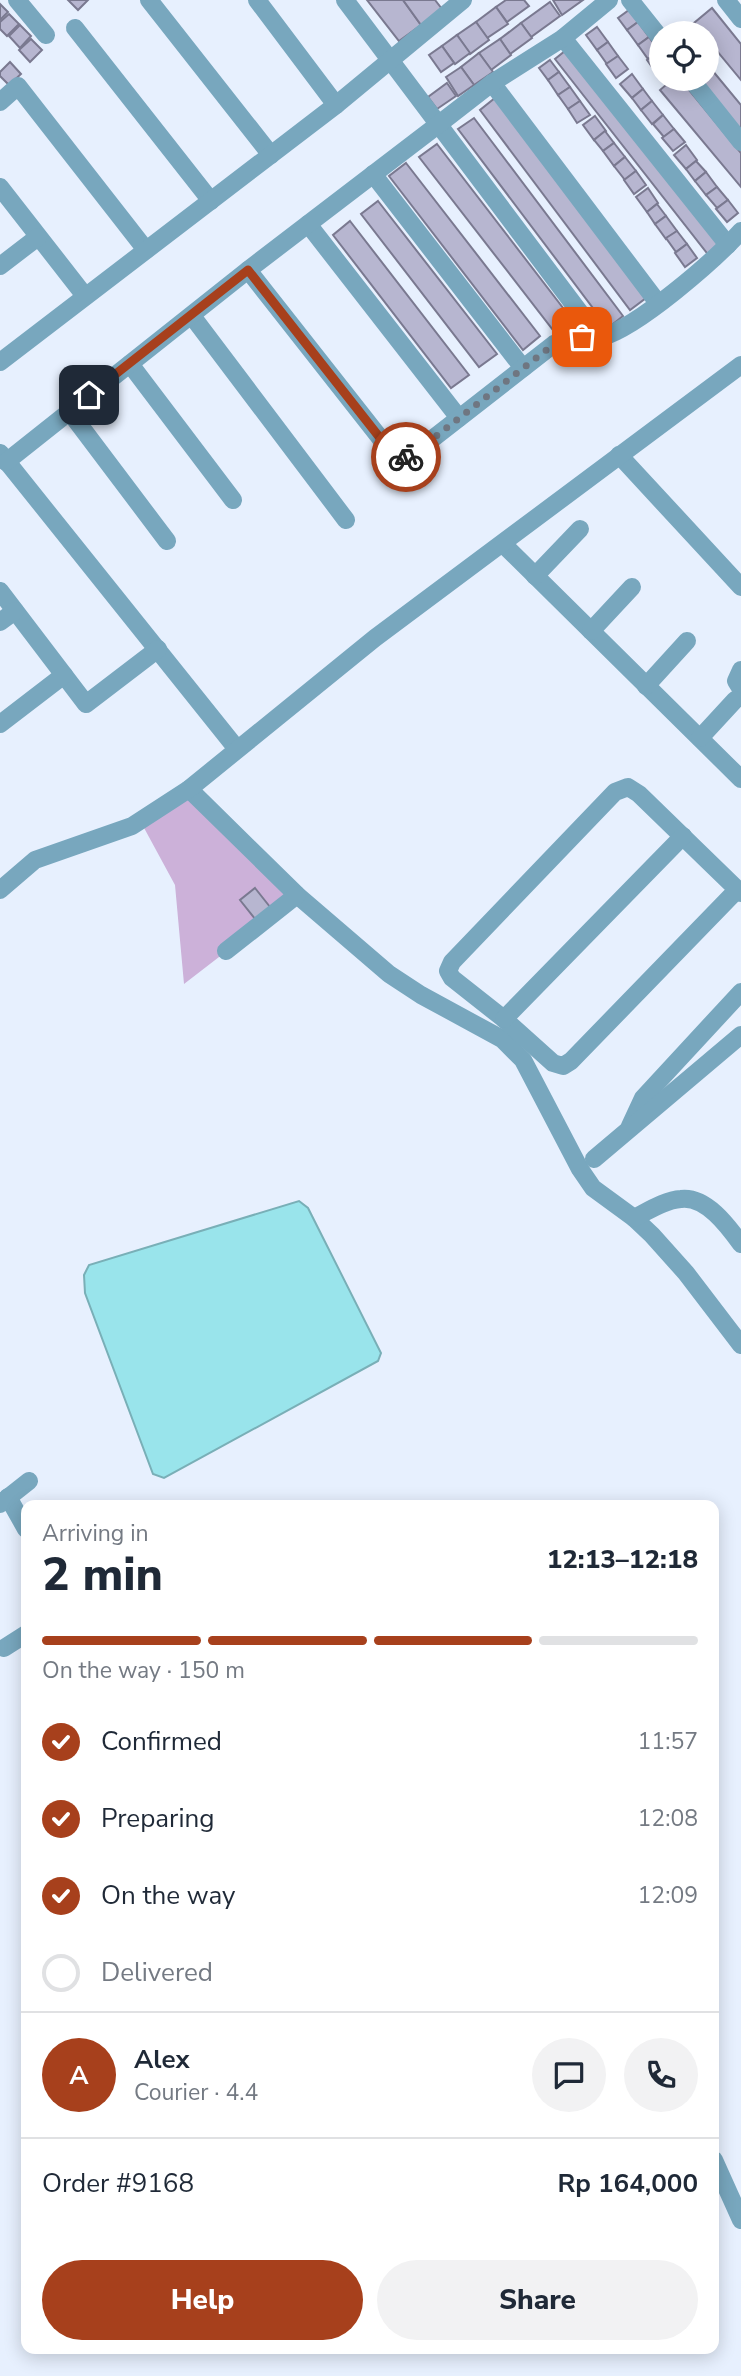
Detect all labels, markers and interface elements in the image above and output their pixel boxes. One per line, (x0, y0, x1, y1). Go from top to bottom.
map controls (649, 21, 719, 91)
button: locate (649, 21, 719, 91)
pin (552, 307, 612, 367)
icon: bag (563, 318, 601, 356)
pin (59, 365, 119, 425)
icon: home (70, 376, 108, 414)
courier (371, 422, 441, 492)
icon: bike (387, 438, 425, 476)
text: Arriving in (42, 1518, 149, 1549)
text: 12:13–12:18 (547, 1542, 698, 1577)
text: 2 min (42, 1543, 163, 1606)
text: On the way · 150 m (42, 1655, 245, 1686)
icon: check (42, 1723, 80, 1761)
text: Confirmed (101, 1724, 222, 1759)
text: 11:57 (638, 1726, 698, 1757)
icon: check (42, 1800, 80, 1838)
text: Preparing (101, 1801, 214, 1836)
text: 12:08 (638, 1803, 698, 1834)
icon: check (42, 1877, 80, 1915)
text: On the way (101, 1878, 235, 1913)
text: 12:09 (638, 1880, 698, 1911)
text: Delivered (101, 1955, 213, 1990)
button: chat (532, 2038, 606, 2112)
button: phone (624, 2038, 698, 2112)
text: Alex (134, 2042, 190, 2077)
text: A (69, 2058, 89, 2093)
text: Courier · 4.4 (134, 2077, 258, 2108)
text: Order #9168 (42, 2166, 194, 2201)
text: Rp 164,000 (557, 2166, 698, 2201)
button: Help (42, 2260, 363, 2340)
button: Share (377, 2260, 698, 2340)

